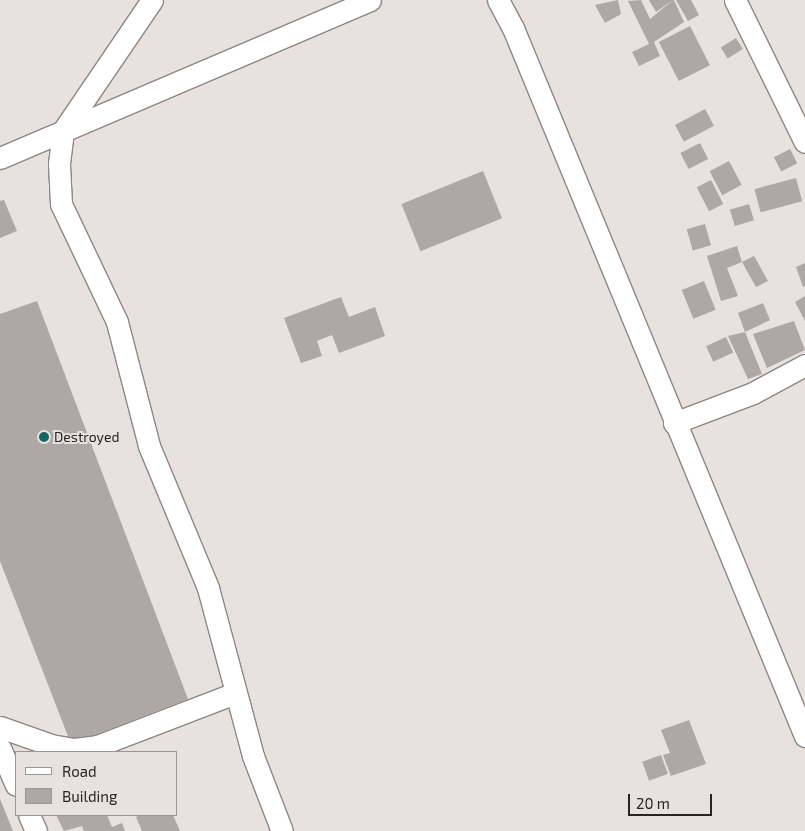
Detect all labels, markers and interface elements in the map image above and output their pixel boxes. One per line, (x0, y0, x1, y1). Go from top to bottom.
place label: Destroyed (54, 429, 119, 445)
marker: Destroyed (38, 431, 50, 443)
legend (15, 751, 178, 816)
text: Road (62, 762, 97, 780)
scale bar (630, 784, 714, 816)
text: Building (62, 787, 117, 805)
text: 20 m (636, 794, 670, 812)

